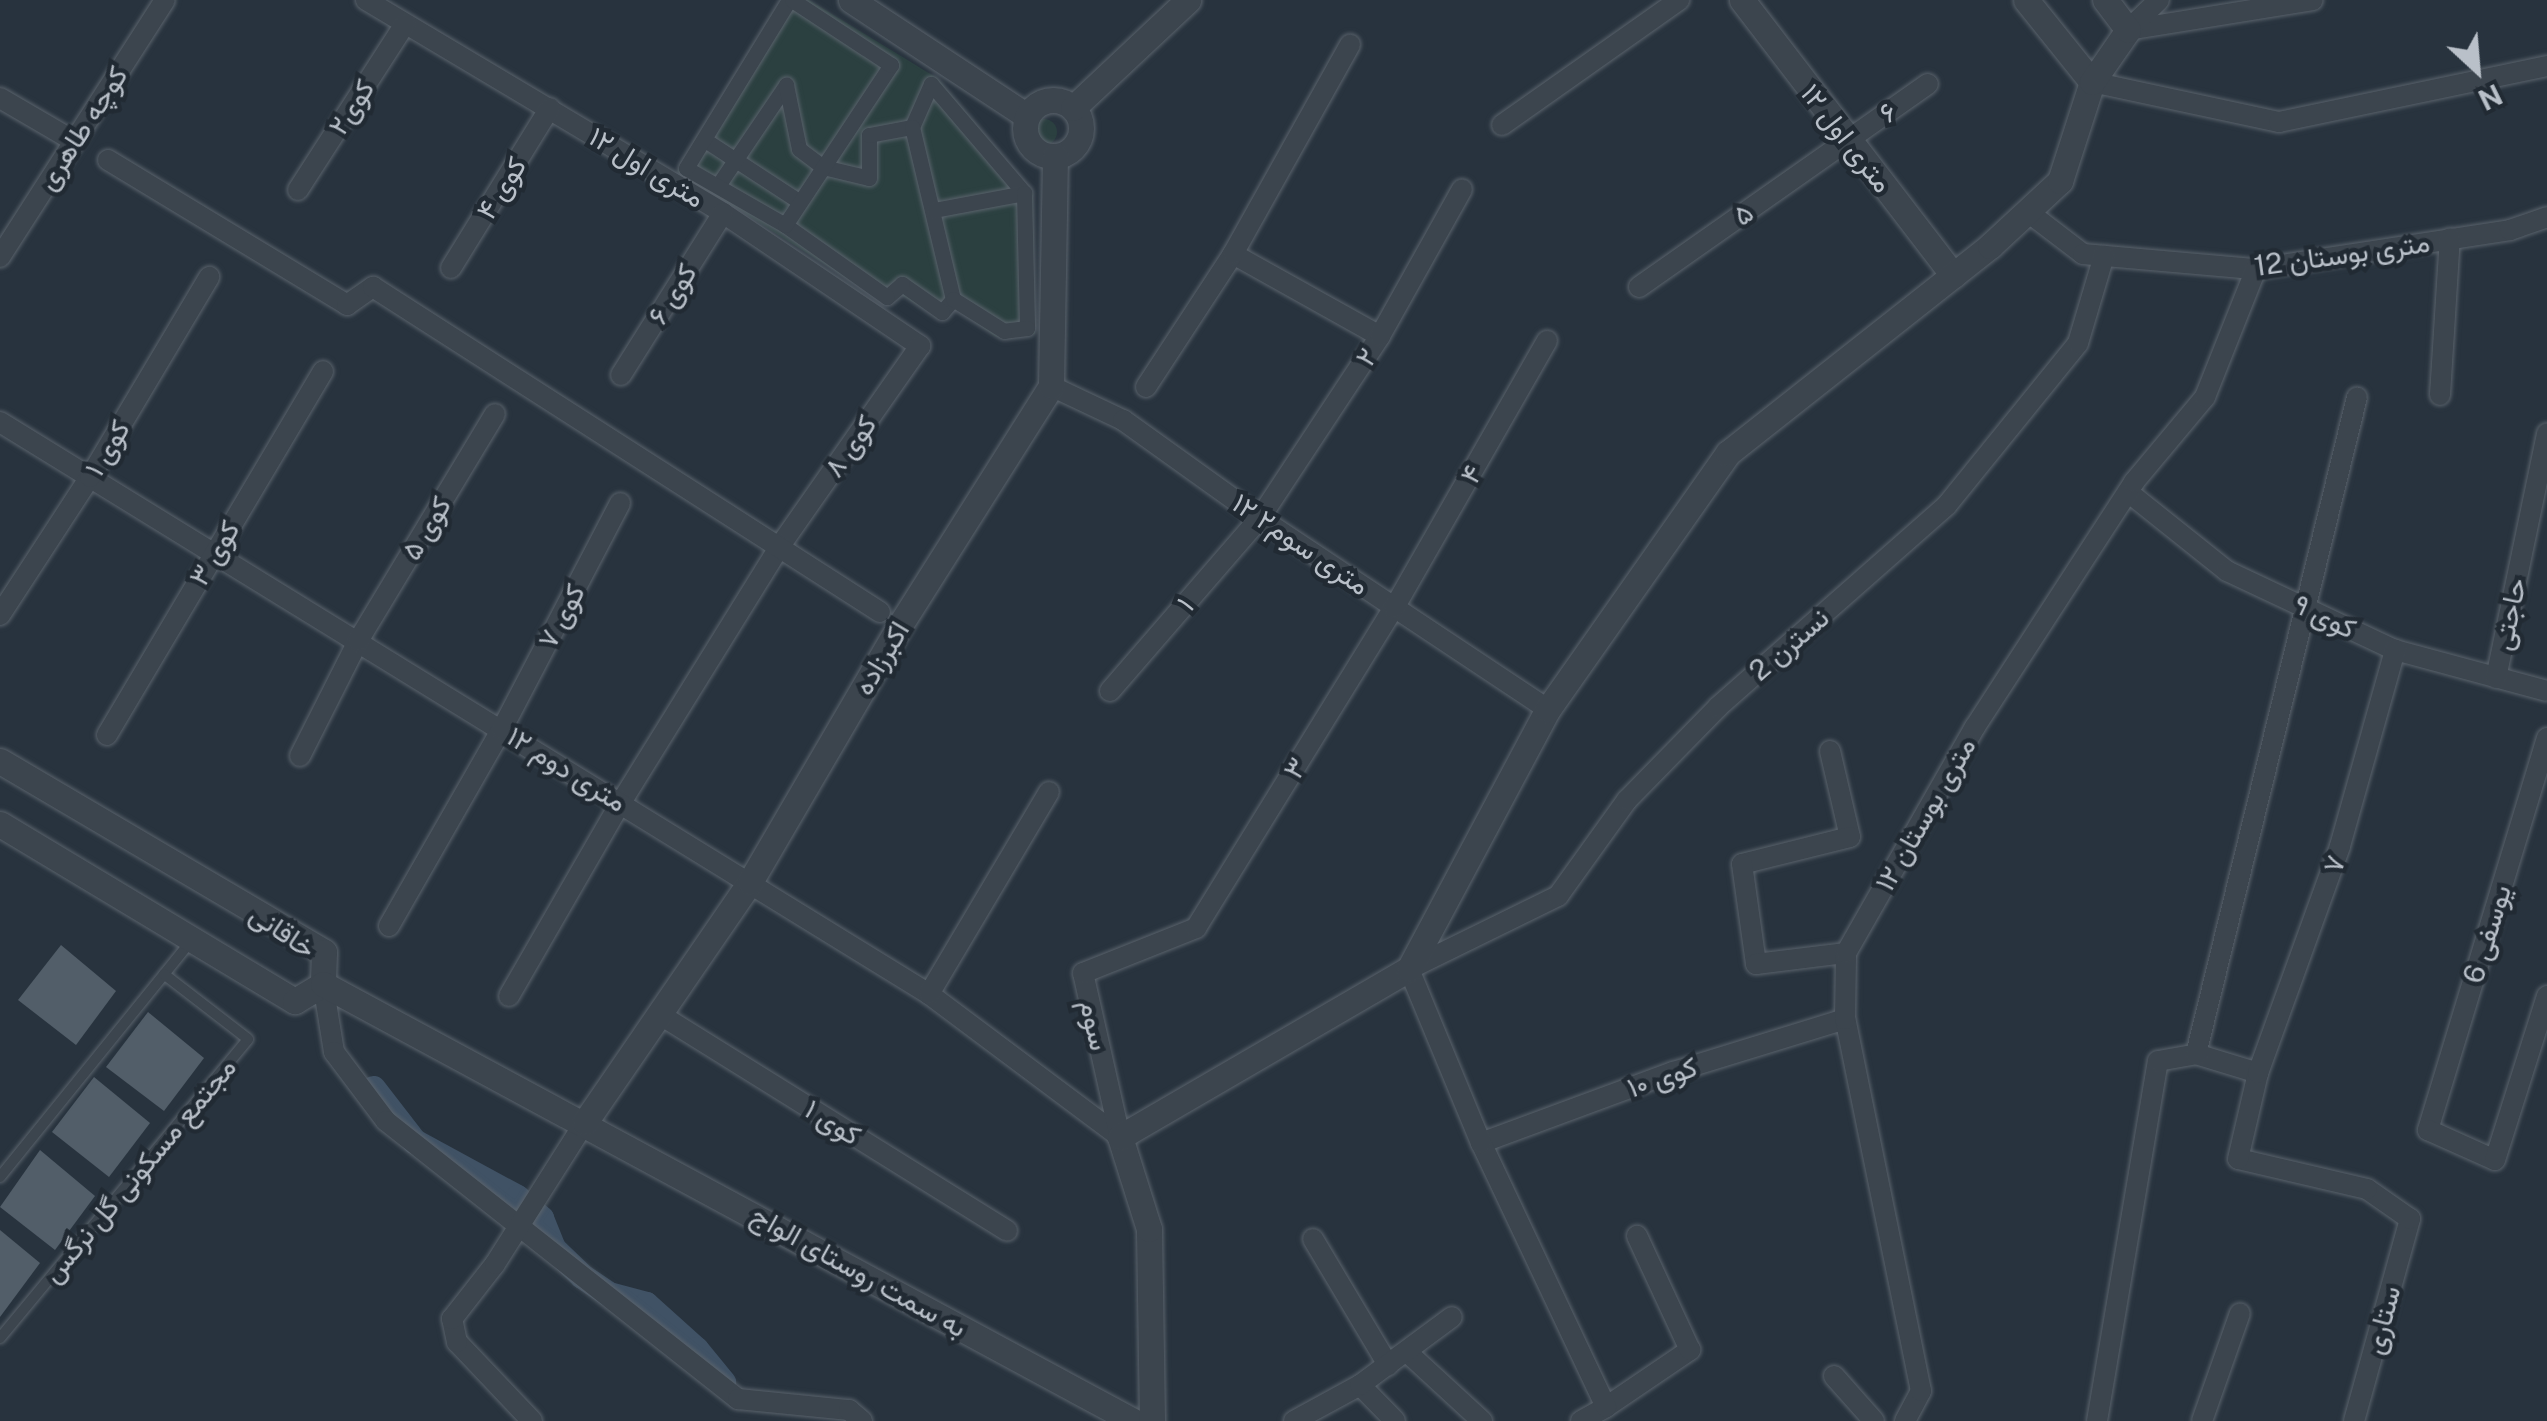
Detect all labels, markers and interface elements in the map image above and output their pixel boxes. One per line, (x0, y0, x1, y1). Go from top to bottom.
north arrow (2427, 20, 2527, 120)
street label: کوچه طاهری (30, 60, 134, 196)
street label: کوی۲ (321, 73, 381, 141)
street label: ۱۲ متری اول (1794, 77, 1900, 199)
text: N (2473, 78, 2507, 117)
street label: ۶ (1873, 94, 1903, 130)
street label: ۱۲ متری اول (583, 119, 711, 215)
street label: کوی ۴ (469, 151, 533, 225)
street label: ۵ (1727, 196, 1759, 232)
street label: 12 متری بوستان (2252, 225, 2432, 283)
street label: کوی ۶ (641, 258, 703, 330)
street label: ۲ (1348, 342, 1384, 372)
street label: کوی ۸ (817, 409, 883, 483)
street label: کوی ۱ (77, 414, 137, 482)
street label: ۴ (1452, 459, 1490, 489)
street label: ۱۲ متری سوم۲ (1226, 486, 1376, 602)
street label: کوی ۵ (394, 490, 458, 566)
street label: کوی ۳ (182, 514, 246, 592)
street label: حاجتی (2485, 575, 2533, 653)
street label: کوی ۷ (530, 578, 592, 654)
street label: کوی ۹ (2288, 587, 2362, 645)
street label: ۱ (1170, 590, 1200, 618)
street label: نسترن 2 (1742, 600, 1836, 688)
street label: اکبرزاده (846, 615, 916, 701)
street label: ۱۲ متری دوم (501, 719, 633, 819)
street label: ۱۲ متری بوستان (1868, 731, 1982, 897)
street label: ۳ (1276, 751, 1314, 785)
street label: ۷ (2315, 851, 2353, 877)
street label: یوسفی 6 (2456, 881, 2518, 987)
street label: خاقانی (244, 897, 322, 965)
street label: سوم (1073, 996, 1117, 1054)
street label: کوی ۱۰ (1623, 1050, 1701, 1104)
street label: مجتمع مسکونی گل نرگس (35, 1051, 243, 1289)
street label: کوی ۱ (799, 1092, 867, 1152)
street label: به سمت روستای الواج (745, 1198, 973, 1344)
street label: ستاری (2357, 1282, 2407, 1358)

